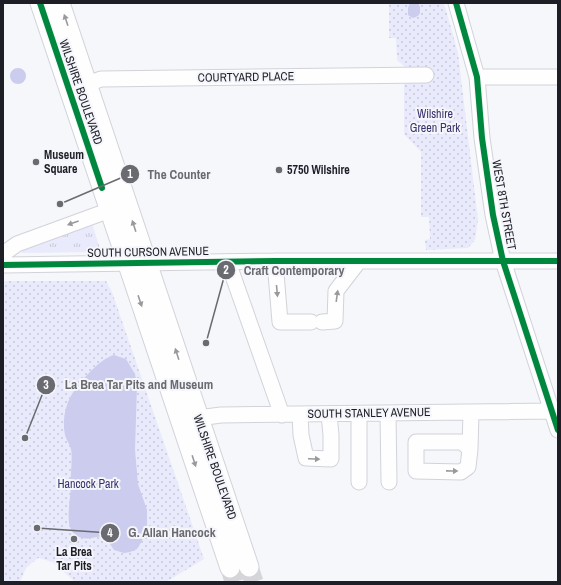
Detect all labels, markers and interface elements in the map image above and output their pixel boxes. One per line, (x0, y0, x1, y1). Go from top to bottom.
one-way arrow (62, 14, 68, 26)
street label: WILSHIRE BOULEVARD (55, 37, 107, 147)
street label: COURTYARD PLACE (198, 68, 294, 86)
park label: Wilshire Green Park (410, 106, 460, 136)
place label: Museum Square (44, 147, 84, 177)
marker: Museum Square (31, 157, 41, 167)
street label: WEST 8TH STREET (488, 159, 520, 251)
callout: The Counter (120, 162, 219, 187)
place label: 5750 Wilshire (287, 162, 350, 178)
marker: 5750 Wilshire (274, 165, 284, 175)
text: 1 (127, 166, 133, 182)
text: The Counter (148, 166, 211, 183)
one-way arrow (131, 220, 137, 232)
one-way arrow (67, 221, 79, 227)
street label: SOUTH CURSON AVENUE (87, 243, 209, 261)
callout: Craft Contemporary (216, 258, 352, 283)
text: 2 (223, 262, 229, 278)
text: Craft Contemporary (244, 262, 344, 279)
one-way arrow (274, 285, 281, 298)
one-way arrow (334, 289, 340, 302)
one-way arrow (137, 295, 143, 307)
one-way arrow (174, 348, 180, 360)
callout: La Brea Tar Pits and Museum (36, 372, 221, 397)
text: La Brea Tar Pits and Museum (65, 376, 213, 393)
text: 3 (43, 377, 49, 393)
street label: SOUTH STANLEY AVENUE (307, 404, 431, 422)
street label: WILSHIRE BOULEVARD (189, 412, 241, 522)
one-way arrow (191, 455, 197, 467)
one-way arrow (308, 455, 320, 462)
one-way arrow (446, 468, 458, 475)
park label: Hancock Park (57, 476, 119, 492)
callout: G. Allan Hancock (100, 520, 224, 545)
text: G. Allan Hancock (128, 524, 216, 541)
text: 4 (107, 525, 113, 541)
marker: La Brea Tar Pits (69, 534, 79, 544)
place label: La Brea Tar Pits (56, 544, 93, 574)

